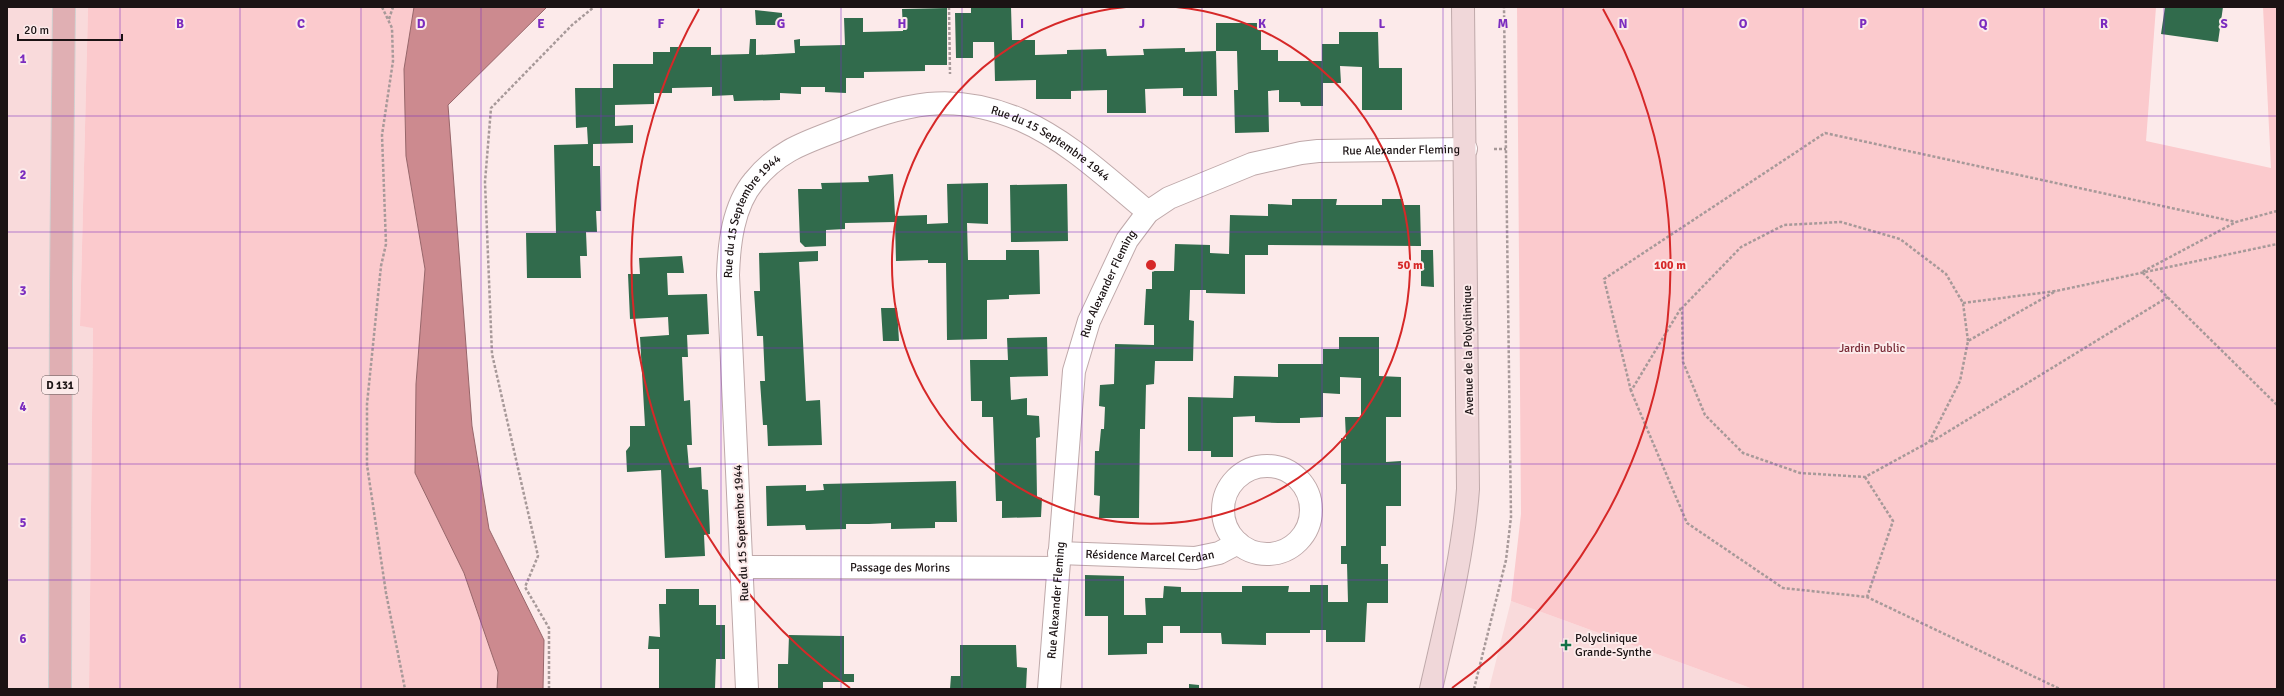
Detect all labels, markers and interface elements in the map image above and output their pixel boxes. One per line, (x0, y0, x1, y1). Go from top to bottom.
scale bar (18, 16, 122, 42)
text: B (176, 16, 184, 32)
text: C (297, 16, 305, 32)
text: D (417, 16, 426, 32)
text: E (537, 16, 545, 32)
text: F (658, 16, 665, 32)
text: G (777, 16, 785, 32)
text: H (898, 16, 906, 32)
text: I (1020, 16, 1024, 32)
text: J (1139, 16, 1145, 32)
text: K (1258, 16, 1266, 32)
text: L (1379, 16, 1386, 32)
text: M (1498, 16, 1509, 32)
text: N (1618, 16, 1628, 32)
text: O (1739, 16, 1748, 32)
text: P (1859, 16, 1867, 32)
text: Q (1979, 16, 1988, 32)
text: R (2100, 16, 2108, 32)
text: S (2220, 16, 2228, 32)
text: 20 m (24, 23, 49, 38)
text: 1 (19, 51, 27, 67)
street label: Rue du 15 Septembre 1944 (989, 103, 1113, 185)
street label: Rue Alexander Fleming (1342, 142, 1460, 159)
street label: Rue du 15 Septembre 1944 (721, 151, 784, 278)
text: 2 (19, 167, 27, 183)
street label: Rue Alexander Fleming (1077, 227, 1140, 340)
centre of rings (1144, 258, 1158, 272)
text: 50 m (1397, 258, 1423, 273)
text: 100 m (1654, 258, 1686, 273)
text: 3 (19, 283, 27, 299)
street label: Avenue de la Polyclinique (1460, 285, 1477, 415)
park label: Jardin Public (1839, 341, 1905, 356)
road number: D 131 (42, 376, 78, 394)
text: 4 (19, 399, 27, 415)
street label: Rue du 15 Septembre 1944 (730, 464, 753, 602)
text: 5 (19, 515, 27, 531)
street label: Rue Alexander Fleming (1044, 541, 1069, 660)
street label: Résidence Marcel Cerdan (1085, 547, 1216, 566)
street label: Passage des Morins (850, 560, 950, 576)
text: 6 (19, 631, 27, 647)
place label: Polyclinique Grande-Synthe (1575, 631, 1652, 660)
marker: Polyclinique Grande-Synthe (1560, 639, 1572, 651)

